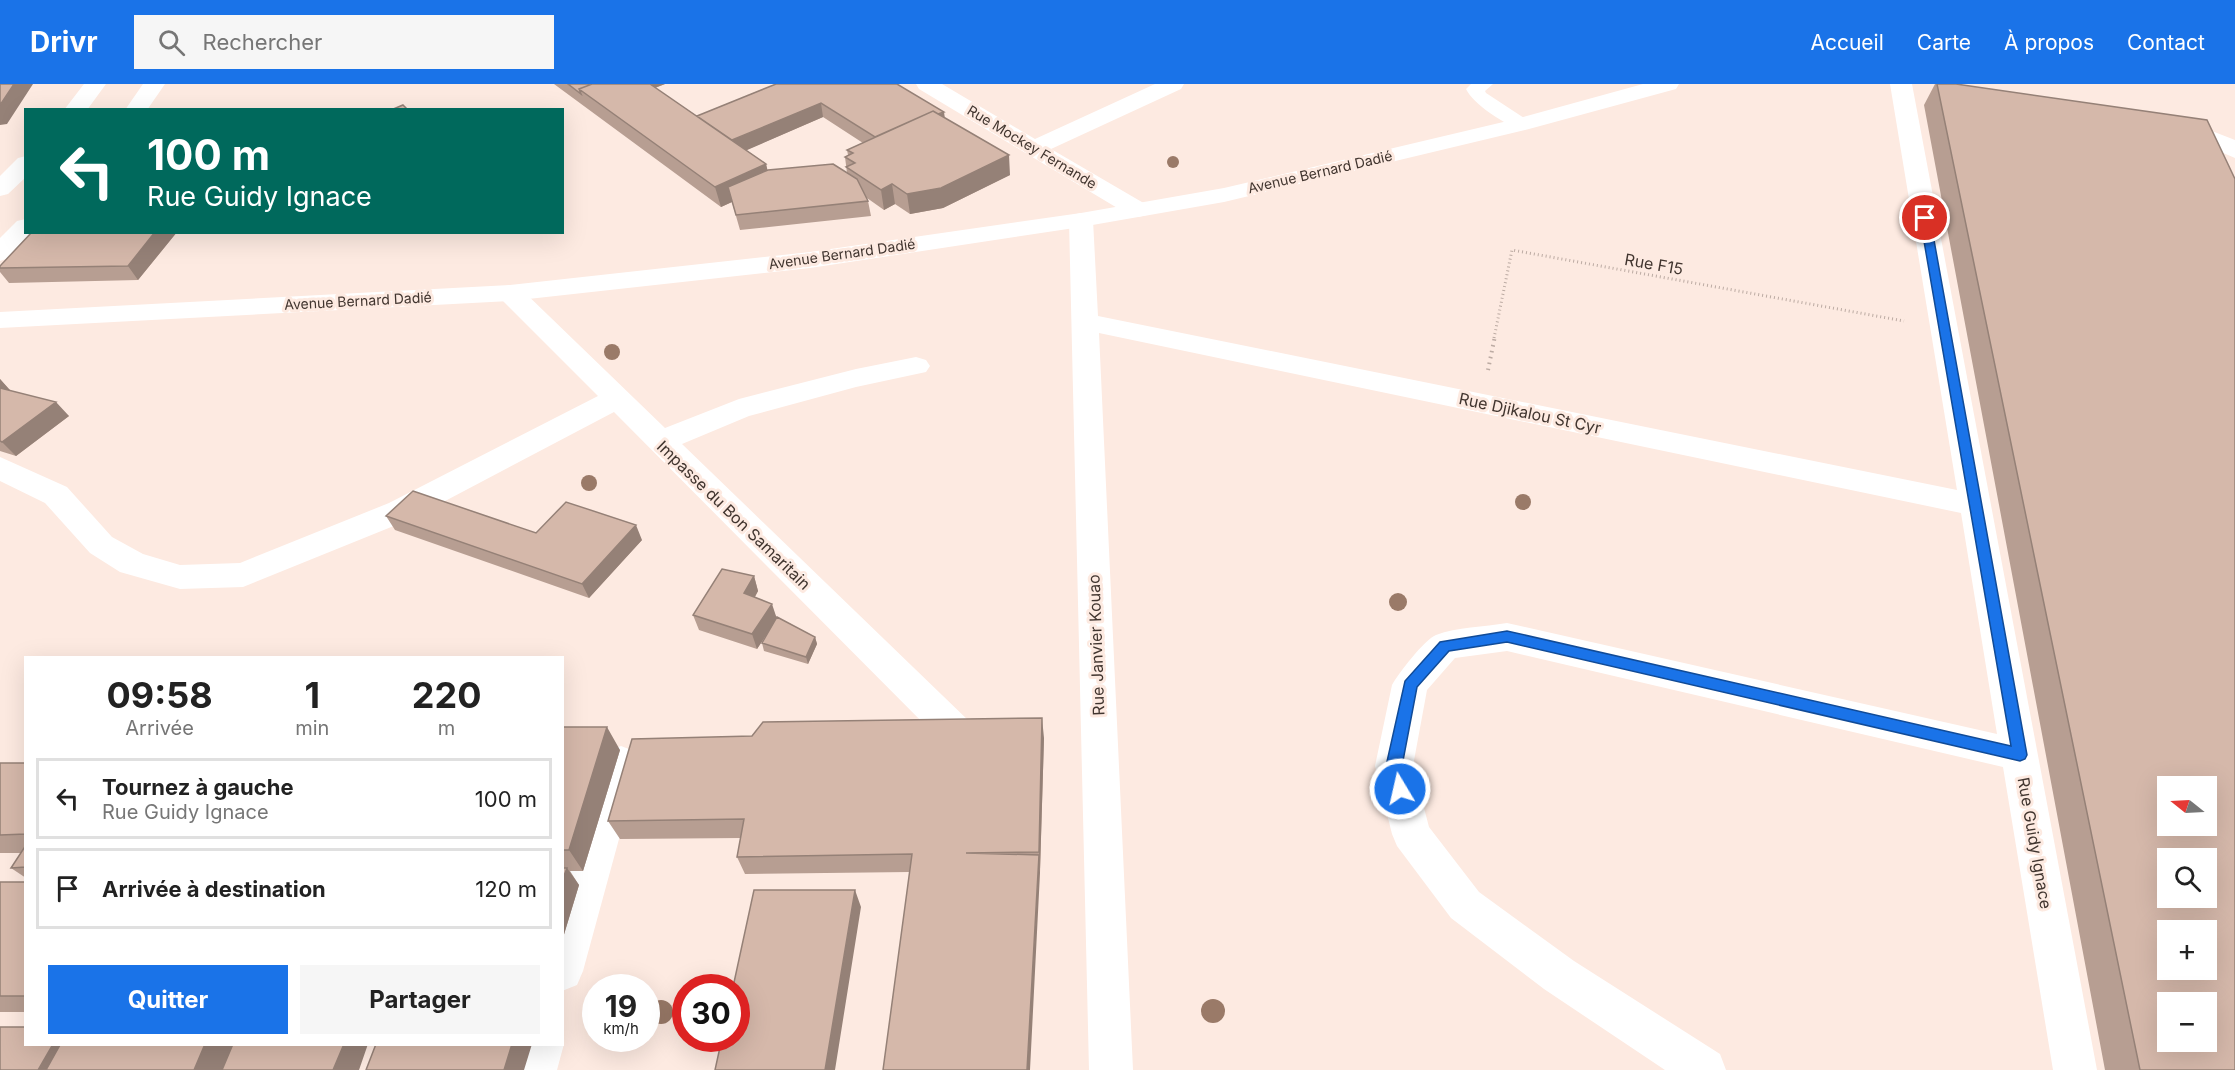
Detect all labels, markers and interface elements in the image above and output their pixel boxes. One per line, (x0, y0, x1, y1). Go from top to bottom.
search box (134, 15, 554, 69)
text: Drivr (30, 25, 98, 59)
icon: search (155, 26, 188, 59)
text: Rechercher (203, 29, 322, 55)
text: Accueil (1810, 30, 1884, 55)
text: Carte (1917, 30, 1971, 55)
text: À propos (2004, 30, 2094, 55)
text: Contact (2127, 30, 2205, 55)
street label: Rue Mockey Fernande (964, 101, 1100, 192)
text: 100 m (147, 129, 270, 180)
icon: left (48, 132, 126, 210)
street label: Avenue Bernard Dadié (1246, 147, 1394, 196)
text: Rue Guidy Ignace (147, 180, 372, 213)
pin (1899, 192, 1950, 243)
icon: arrive (1908, 201, 1941, 234)
street label: Avenue Bernard Dadié (768, 235, 916, 272)
street label: Rue F15 (1623, 249, 1685, 279)
street label: Avenue Bernard Dadié (284, 288, 432, 313)
street label: Rue Djikalou St Cyr (1457, 388, 1603, 438)
street label: Impasse du Bon Samaritain (653, 436, 815, 594)
street label: Rue Janvier Kouao (1084, 574, 1108, 716)
text: 09:58 (107, 673, 213, 717)
text: 1 (304, 673, 320, 717)
text: 220 (412, 673, 481, 717)
text: Arrivée (125, 716, 194, 740)
text: min (295, 716, 329, 740)
text: m (438, 716, 455, 740)
position arrow (1368, 757, 1432, 821)
text: Tournez à gauche (102, 774, 294, 800)
street label: Rue Guidy Ignace (2014, 776, 2056, 910)
north arrow (2157, 776, 2217, 836)
map controls (2157, 776, 2217, 1052)
icon: left (51, 782, 84, 815)
text: 100 m (475, 786, 537, 812)
text: Rue Guidy Ignace (102, 800, 269, 824)
button: search (2157, 848, 2217, 908)
icon: arrive (51, 872, 84, 905)
text: Arrivée à destination (102, 876, 326, 902)
text: 120 m (475, 876, 537, 902)
button: + (2157, 920, 2217, 980)
button: Quitter (48, 965, 288, 1034)
button: Partager (300, 965, 540, 1034)
speed limit sign: 30 (672, 974, 750, 1052)
text: 19 (605, 988, 637, 1024)
button: − (2157, 992, 2217, 1052)
text: km/h (603, 1019, 639, 1038)

